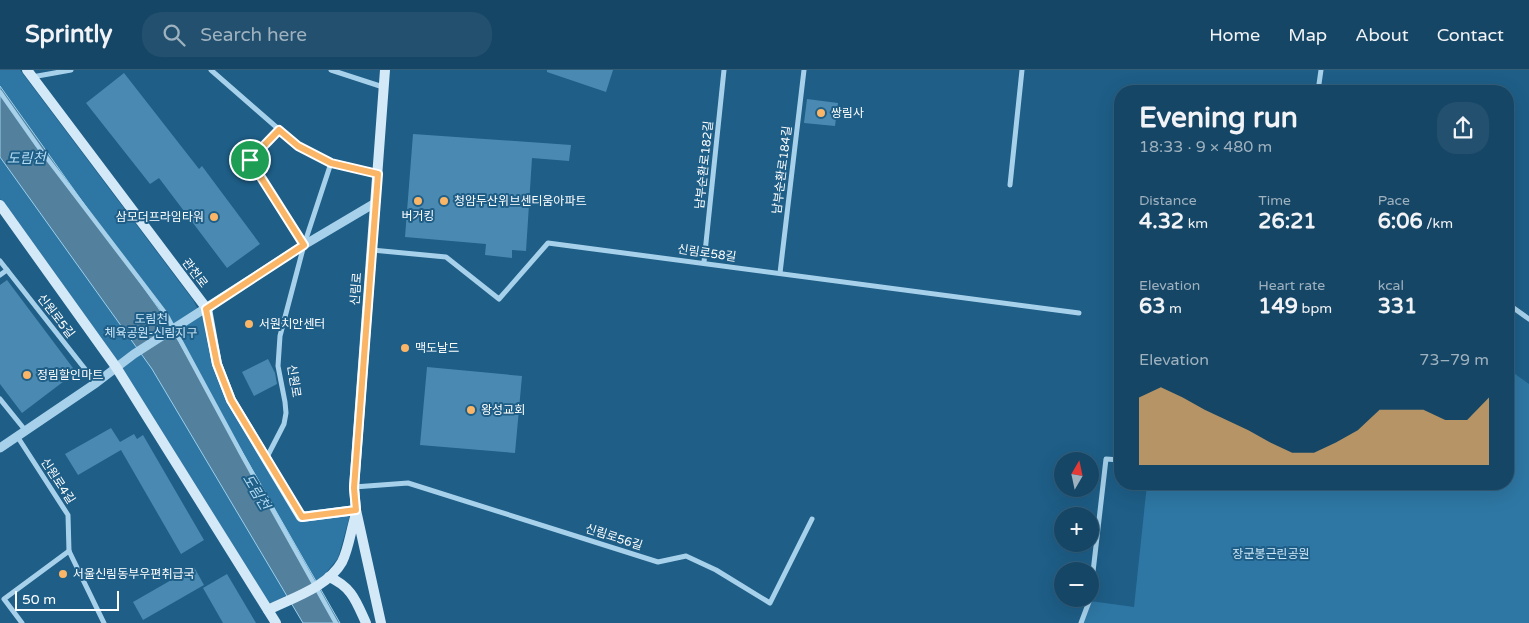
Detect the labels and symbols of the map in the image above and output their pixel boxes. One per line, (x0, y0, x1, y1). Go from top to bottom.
place label: 쌍림사 (831, 106, 864, 120)
marker: 쌍림사 (815, 107, 827, 119)
street label: 남부순환로182길 (692, 120, 716, 210)
street label: 남부순환로184길 (770, 125, 794, 215)
pin (229, 139, 271, 181)
water label: 도림천 (7, 150, 46, 167)
place label: 청암두산위브센티움아파트 (454, 194, 586, 208)
marker: 버거킹 (412, 195, 424, 207)
marker: 청암두산위브센티움아파트 (438, 195, 450, 207)
place label: 버거킹 (401, 209, 435, 223)
place label: 삼모더프라임타워 (116, 210, 204, 224)
marker: 삼모더프라임타워 (208, 211, 220, 223)
street label: 신림로58길 (677, 242, 737, 264)
street label: 관천로 (179, 256, 211, 290)
street label: 신림로 (348, 272, 364, 306)
street label: 신원로5길 (35, 291, 77, 341)
park label: 도림천 체육공원-신림지구 (104, 312, 198, 340)
place label: 서원치안센터 (259, 317, 325, 331)
marker: 서원치안센터 (243, 318, 255, 330)
place label: 맥도날드 (415, 341, 459, 355)
marker: 맥도날드 (399, 342, 411, 354)
street label: 신원로 (284, 364, 304, 398)
place label: 정림할인마트 (37, 368, 103, 382)
marker: 정림할인마트 (21, 369, 33, 381)
place label: 왕성교회 (481, 403, 525, 417)
marker: 왕성교회 (465, 404, 477, 416)
north arrow (1054, 452, 1099, 498)
street label: 신원로4길 (38, 456, 78, 506)
water label: 도림천 (239, 471, 274, 514)
street label: 신림로56길 (584, 521, 644, 553)
park label: 장군봉근린공원 (1232, 547, 1310, 561)
place label: 서울신림동부우편취급국 (73, 567, 194, 581)
marker: 서울신림동부우편취급국 (57, 568, 69, 580)
scale bar (15, 588, 119, 611)

